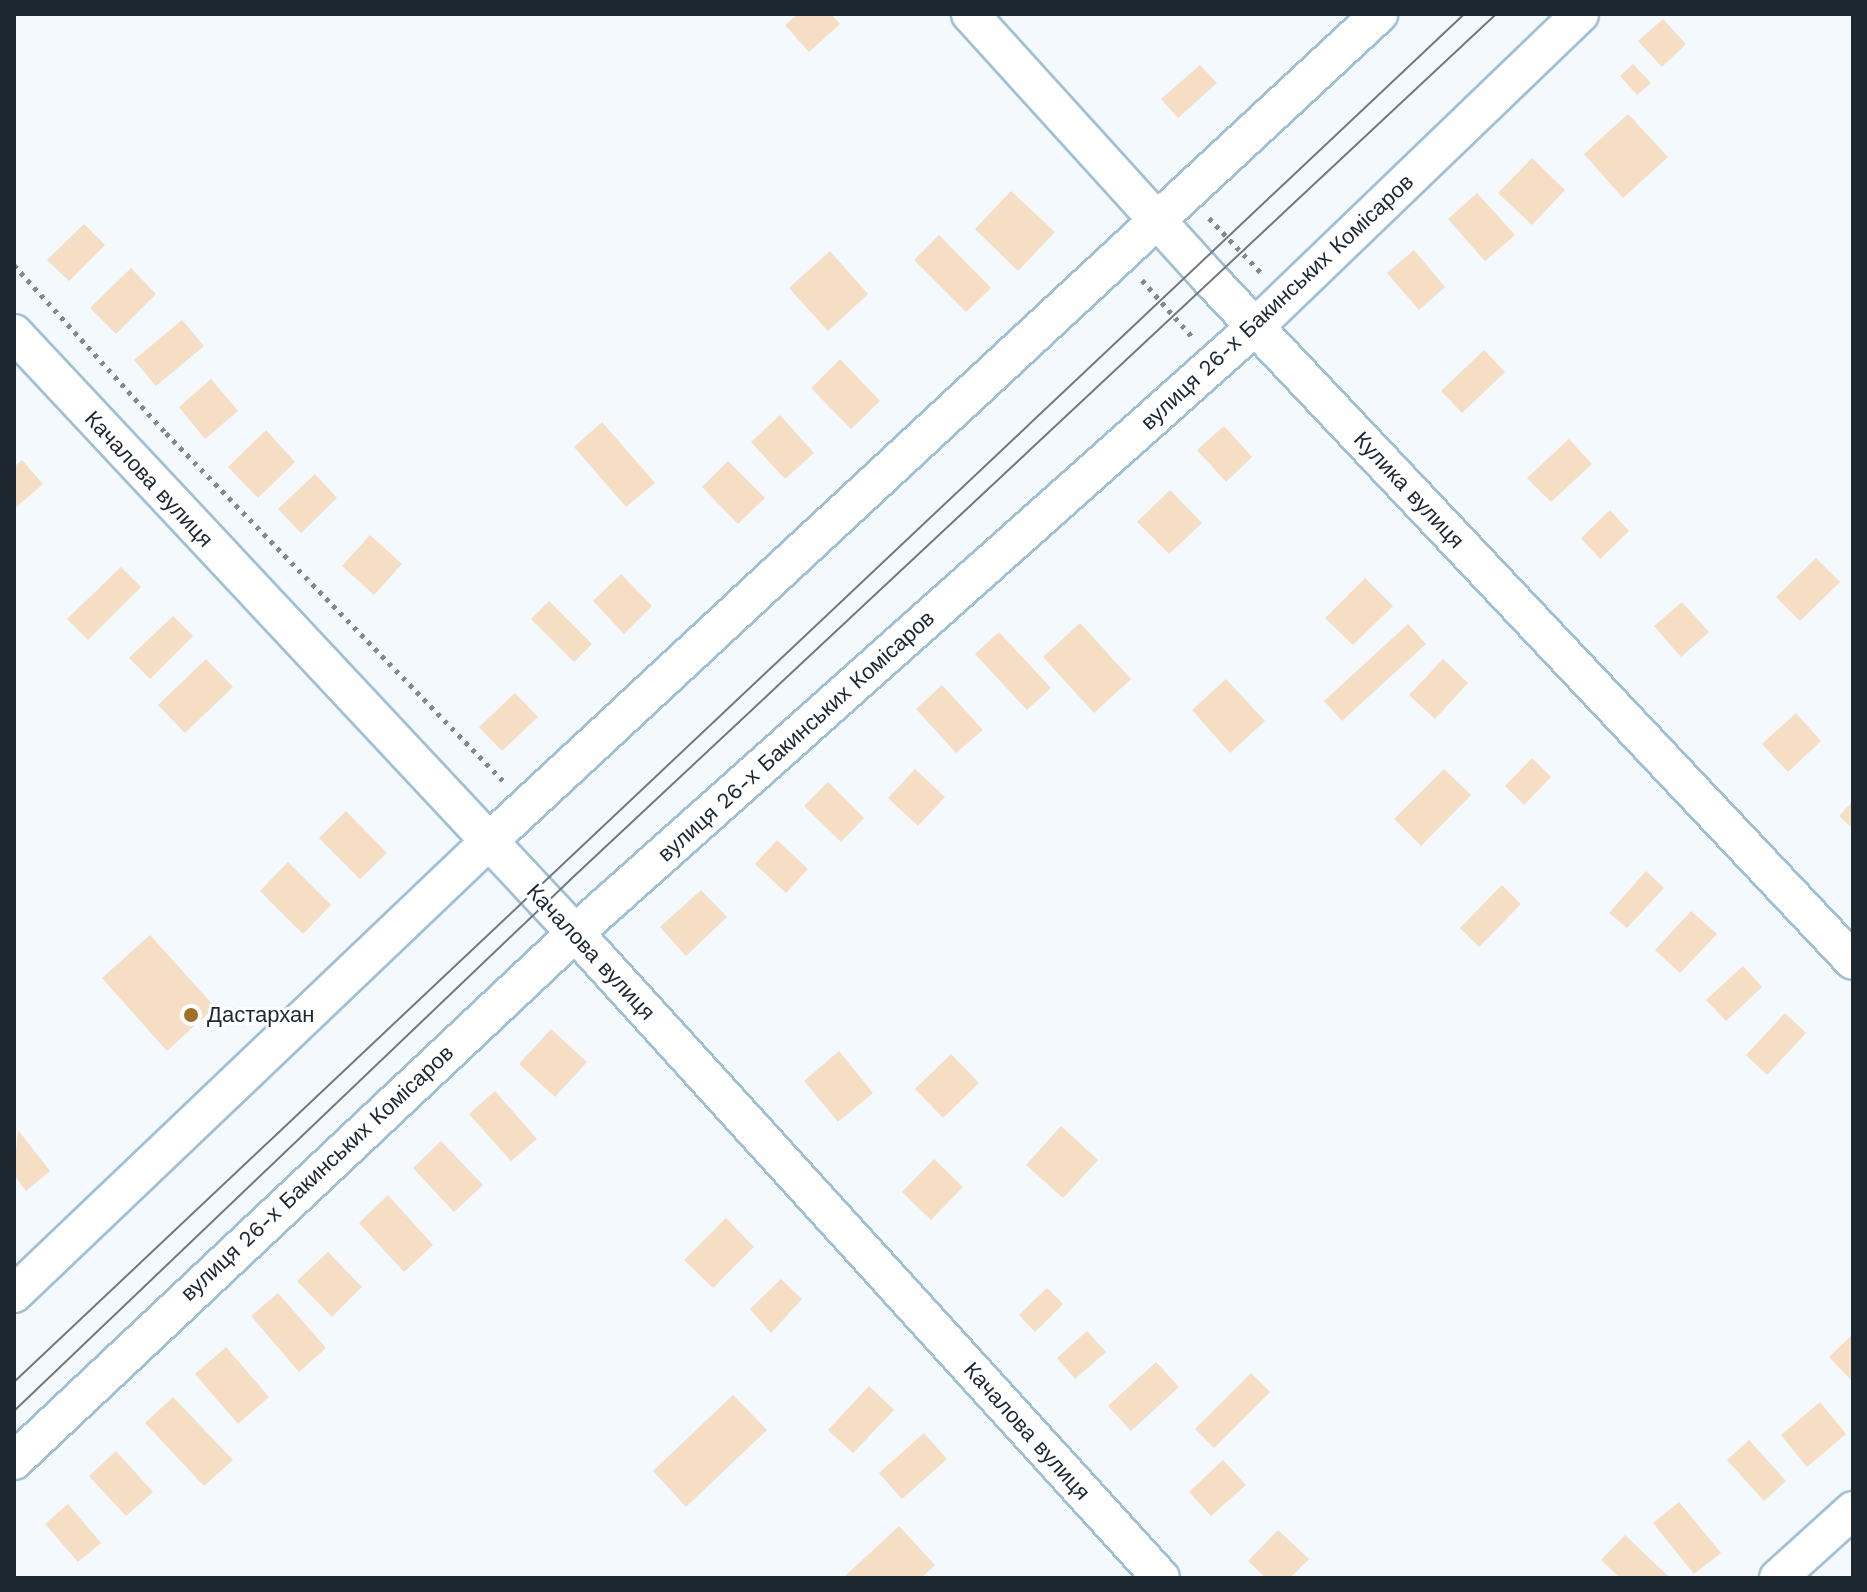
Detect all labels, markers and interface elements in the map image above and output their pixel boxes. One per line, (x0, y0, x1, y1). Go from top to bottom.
street label: вулиця 26-х Бакинських Комісаров (1135, 169, 1419, 435)
street label: Качалова вулиця (79, 406, 219, 552)
street label: Кулика вулиця (1348, 426, 1470, 554)
street label: вулиця 26-х Бакинських Комісаров (652, 605, 940, 867)
street label: Качалова вулиця (521, 879, 661, 1025)
place label: Дастархан (207, 1002, 314, 1028)
marker: Дастархан (182, 1006, 200, 1024)
street label: вулиця 26-х Бакинських Комісаров (175, 1040, 459, 1306)
street label: Качалова вулиця (958, 1357, 1096, 1505)

